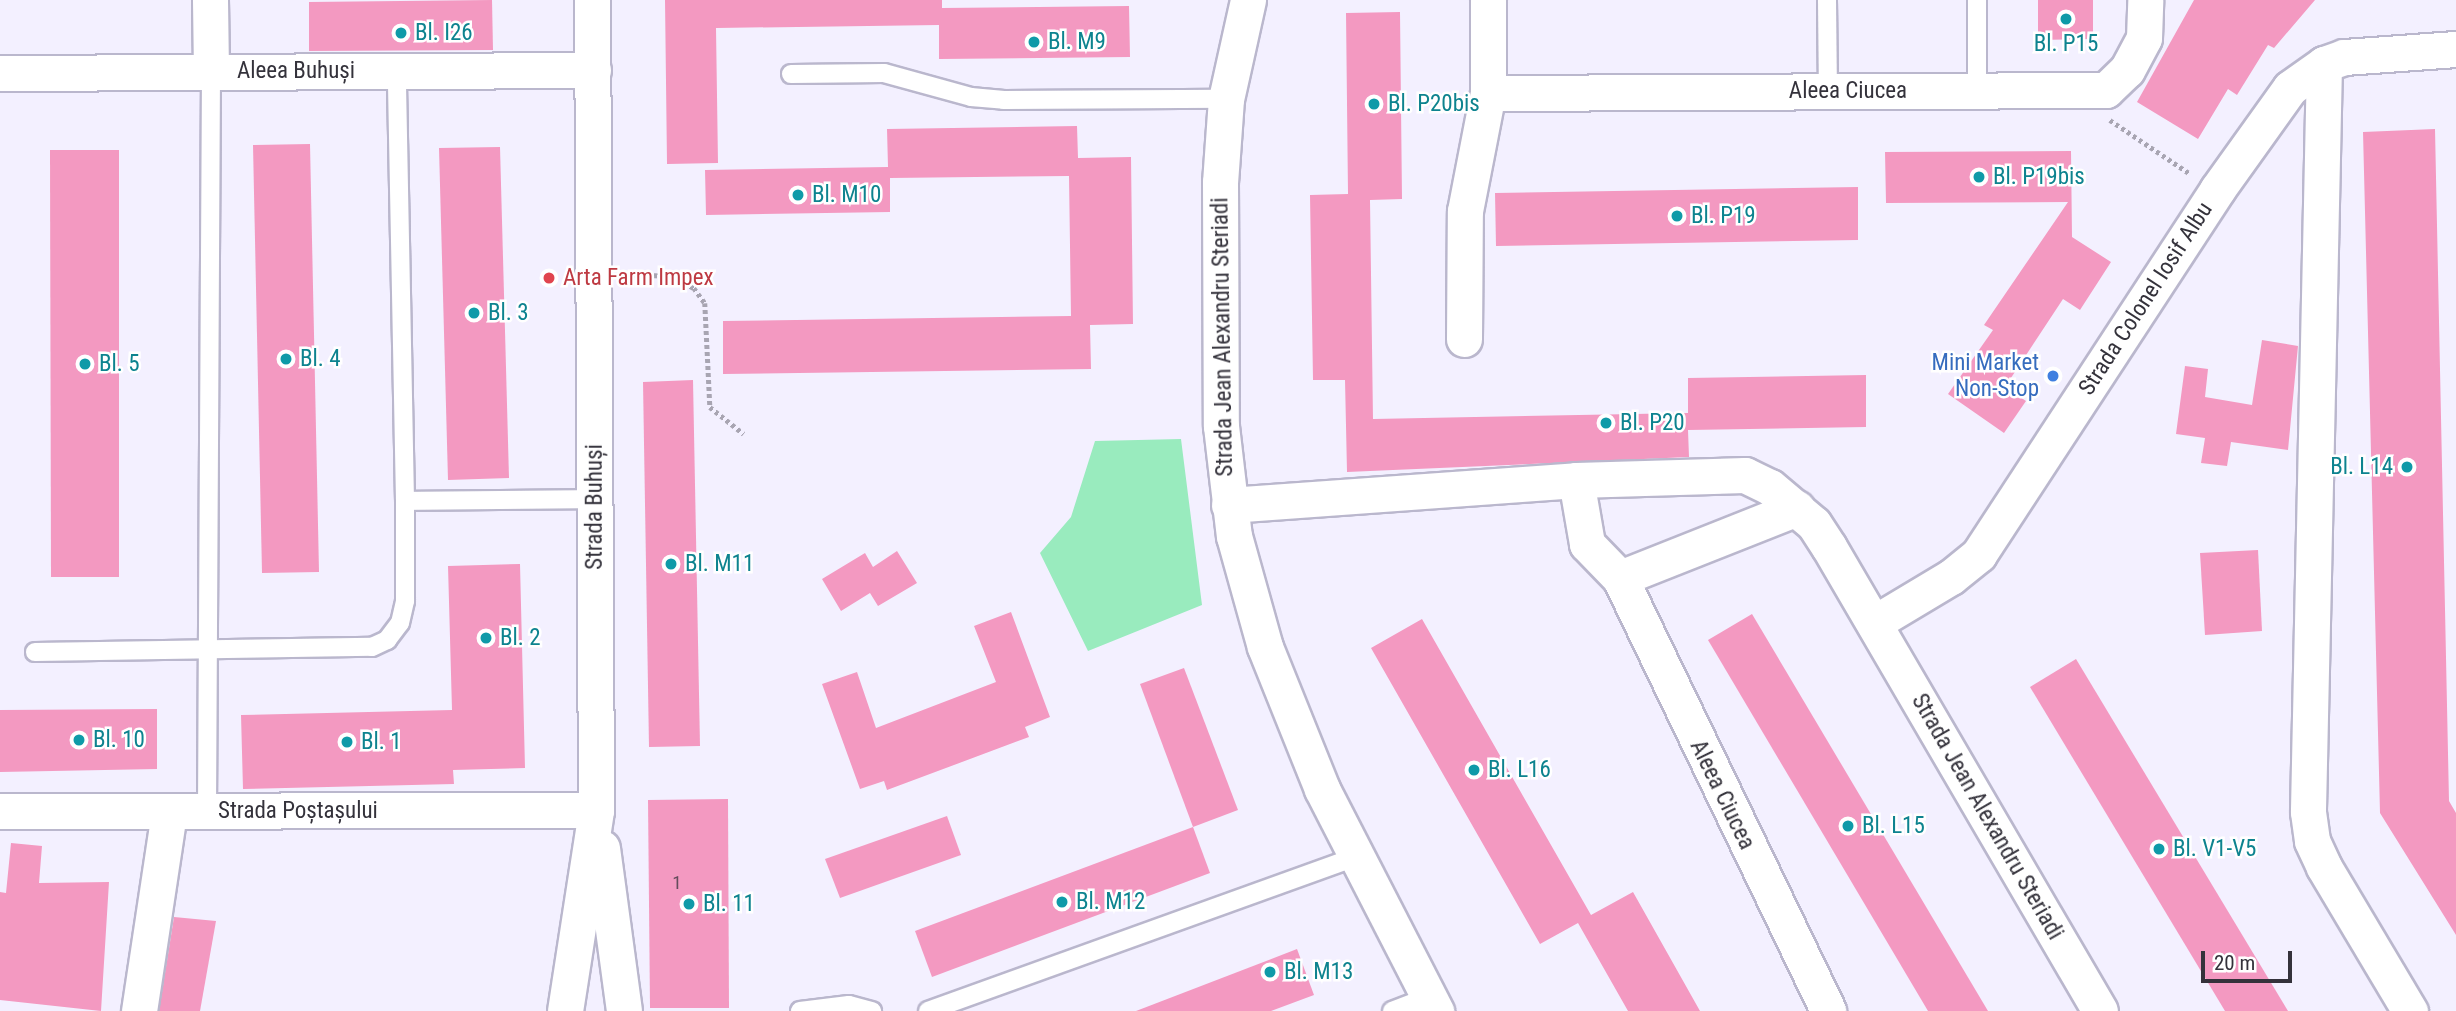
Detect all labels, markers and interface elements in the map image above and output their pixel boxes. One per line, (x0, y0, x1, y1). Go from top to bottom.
marker: Bl. P15 (2058, 11, 2074, 27)
place label: Bl. I26 (415, 19, 473, 47)
marker: Bl. I26 (393, 25, 409, 41)
place label: Bl. M9 (1048, 28, 1106, 56)
place label: Bl. P15 (2034, 30, 2098, 58)
marker: Bl. M9 (1026, 34, 1042, 50)
street label: Aleea Buhuși (237, 57, 355, 85)
street label: Aleea Ciucea (1789, 77, 1907, 105)
place label: Bl. P20bis (1388, 90, 1480, 118)
marker: Bl. P20bis (1366, 96, 1382, 112)
place label: Bl. P19bis (1993, 163, 2085, 191)
marker: Bl. P19bis (1971, 169, 1987, 185)
place label: Bl. M10 (812, 181, 881, 209)
marker: Bl. M10 (790, 187, 806, 203)
street label: Strada Jean Alexandru Steriadi (1207, 197, 1239, 477)
street label: Strada Colonel Iosif Albu (2073, 197, 2219, 401)
place label: Bl. P19 (1691, 202, 1756, 230)
marker: Bl. P19 (1669, 208, 1685, 224)
place label: Arta Farm Impex (563, 264, 714, 292)
marker: Arta Farm Impex (541, 270, 557, 286)
place label: Bl. 3 (488, 299, 529, 327)
marker: Bl. 3 (466, 305, 482, 321)
place label: Bl. 4 (300, 345, 341, 373)
place label: Mini Market Non-Stop (1932, 349, 2039, 403)
place label: Bl. 5 (99, 350, 140, 378)
marker: Bl. 4 (278, 351, 294, 367)
marker: Bl. 5 (77, 356, 93, 372)
marker: Mini Market Non-Stop (2045, 368, 2061, 384)
place label: Bl. P20 (1620, 409, 1685, 437)
marker: Bl. P20 (1598, 415, 1614, 431)
street label: Strada Buhuși (581, 444, 609, 570)
place label: Bl. L14 (2330, 453, 2393, 481)
marker: Bl. L14 (2399, 459, 2415, 475)
place label: Bl. M11 (685, 550, 754, 578)
marker: Bl. M11 (663, 556, 679, 572)
place label: Bl. 2 (500, 624, 541, 652)
marker: Bl. 2 (478, 630, 494, 646)
street label: Strada Jean Alexandru Steriadi (1905, 689, 2069, 945)
place label: Bl. 10 (93, 726, 145, 754)
place label: Bl. 1 (361, 728, 402, 756)
marker: Bl. 10 (71, 732, 87, 748)
marker: Bl. 1 (339, 734, 355, 750)
street label: Aleea Ciucea (1684, 736, 1760, 854)
place label: Bl. L16 (1488, 756, 1551, 784)
marker: Bl. L16 (1466, 762, 1482, 778)
street label: Strada Poștașului (218, 797, 378, 825)
place label: Bl. L15 (1862, 812, 1925, 840)
marker: Bl. L15 (1840, 818, 1856, 834)
place label: Bl. V1-V5 (2173, 835, 2256, 863)
marker: Bl. V1-V5 (2151, 841, 2167, 857)
house number: 1 (672, 872, 682, 894)
place label: Bl. M12 (1076, 888, 1145, 916)
place label: Bl. 11 (703, 890, 755, 918)
marker: Bl. M12 (1054, 894, 1070, 910)
marker: Bl. 11 (681, 896, 697, 912)
scale bar (2204, 937, 2295, 981)
text: 20 m (2214, 951, 2255, 975)
place label: Bl. M13 (1284, 958, 1353, 986)
marker: Bl. M13 (1262, 964, 1278, 980)

